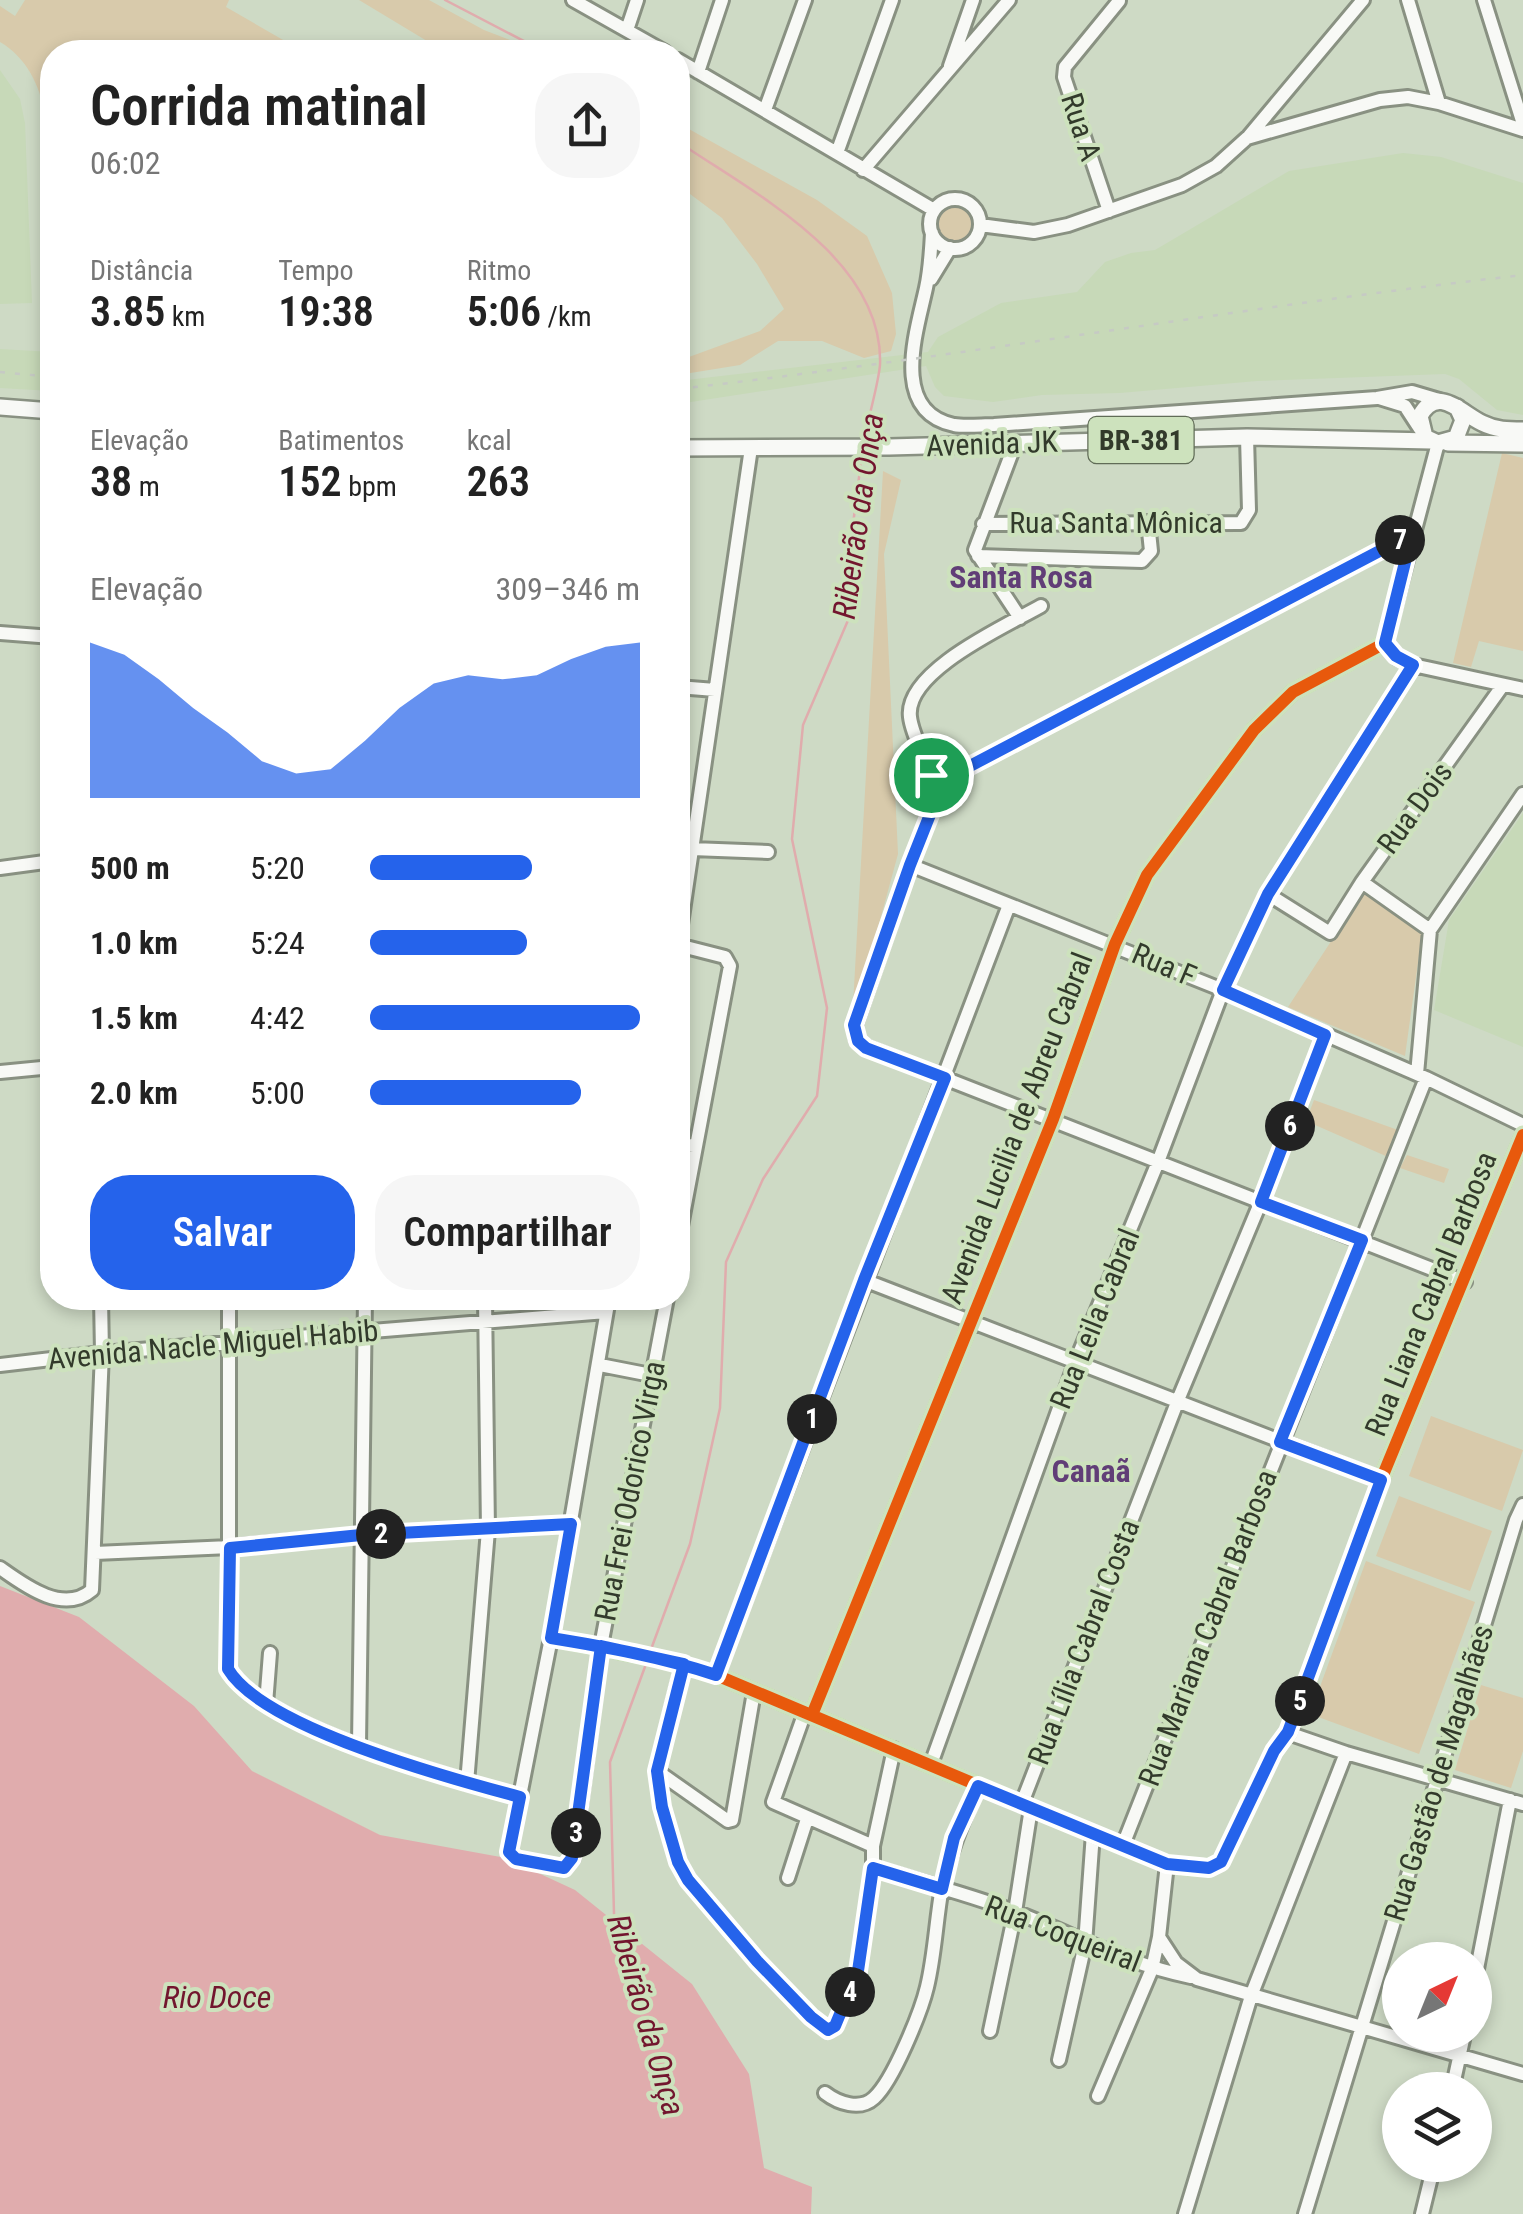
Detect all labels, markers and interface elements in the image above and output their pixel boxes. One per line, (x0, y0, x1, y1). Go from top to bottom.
button: share (535, 73, 640, 178)
text: Corrida matinal (90, 74, 428, 138)
street label: Rua A (1054, 89, 1109, 165)
text: 06:02 (90, 144, 161, 182)
text: Distância (90, 254, 193, 287)
text: Tempo (278, 254, 354, 287)
text: Ritmo (467, 254, 531, 287)
text: 3.85 (90, 287, 165, 336)
text: 19:38 (278, 287, 374, 336)
text: 5:06 (467, 287, 541, 336)
text: km (165, 300, 205, 333)
text: /km (541, 300, 592, 333)
water label: Ribeirão da Onça (825, 411, 891, 621)
road number: BR-381 (1088, 417, 1194, 463)
text: Elevação (90, 424, 189, 457)
text: Batimentos (278, 424, 404, 457)
text: kcal (467, 424, 512, 457)
street label: Avenida JK (926, 424, 1059, 463)
text: 38 (90, 457, 132, 506)
text: 152 (278, 457, 342, 506)
text: 263 (467, 457, 530, 506)
text: m (132, 470, 160, 503)
text: bpm (342, 470, 397, 503)
street label: Rua Santa Mônica (1009, 505, 1223, 540)
pin: 7 (1375, 515, 1425, 565)
text: 7 (1393, 523, 1407, 556)
district label: Santa Rosa (949, 558, 1093, 596)
text: Elevação (90, 570, 203, 608)
text: 309–346 m (495, 570, 640, 608)
pin (889, 733, 974, 818)
icon: arrive (904, 748, 959, 803)
street label: Rua Dois (1370, 755, 1459, 860)
text: 500 m (90, 849, 170, 887)
text: 5:20 (250, 849, 305, 887)
text: 1.0 km (90, 924, 178, 962)
text: 5:24 (250, 924, 305, 962)
street label: Rua F (1127, 936, 1201, 994)
street label: Avenida Lucilia de Abreu Cabral (933, 947, 1100, 1308)
text: 1.5 km (90, 999, 178, 1037)
text: 4:42 (250, 999, 305, 1037)
text: 2.0 km (90, 1074, 178, 1112)
text: 5:00 (250, 1074, 305, 1112)
pin: 6 (1265, 1101, 1315, 1151)
text: 6 (1283, 1109, 1297, 1142)
street label: Rua Liana Cabral Barbosa (1357, 1146, 1504, 1441)
button: Salvar (90, 1175, 355, 1290)
button: Compartilhar (375, 1175, 640, 1290)
street label: Rua Leila Cabral (1043, 1224, 1147, 1414)
street label: Avenida Nacle Miguel Habib (46, 1313, 380, 1376)
street label: Rua Frei Odorico Virga (587, 1358, 672, 1624)
pin: 1 (787, 1394, 837, 1444)
text: 1 (805, 1402, 819, 1435)
district label: Canaã (1051, 1452, 1131, 1490)
street label: Rua Mariana Cabral Barbosa (1131, 1465, 1284, 1791)
pin: 2 (356, 1509, 406, 1559)
street label: Rua Lília Cabral Costa (1021, 1514, 1146, 1769)
text: 2 (374, 1517, 388, 1550)
street label: Rua Gastão de Magalhães (1377, 1620, 1500, 1925)
pin: 5 (1275, 1676, 1325, 1726)
text: 5 (1293, 1684, 1307, 1717)
pin: 3 (551, 1808, 601, 1858)
text: 3 (569, 1816, 583, 1849)
street label: Rua Coqueiral (980, 1888, 1146, 1979)
water label: Ribeirão da Onça (599, 1910, 693, 2120)
north arrow (1382, 1942, 1492, 2052)
map controls (1382, 1942, 1492, 2182)
pin: 4 (825, 1967, 875, 2017)
text: 4 (843, 1975, 857, 2008)
water label: Rio Doce (163, 1978, 271, 2016)
button: layers (1382, 2072, 1492, 2182)

